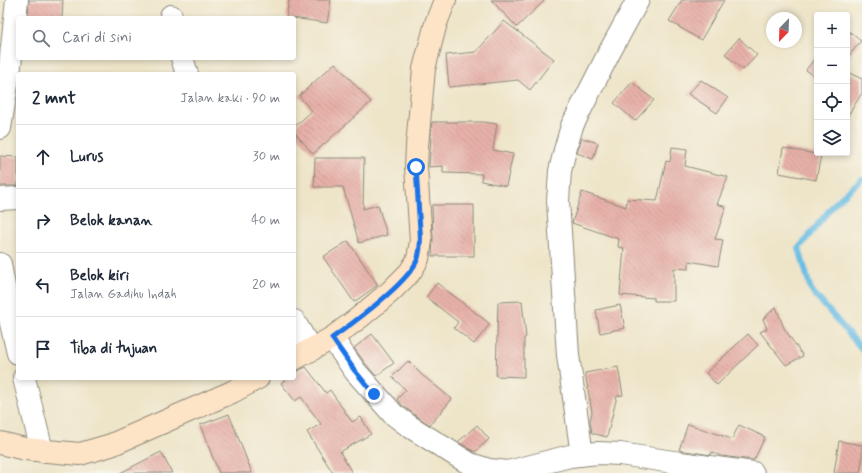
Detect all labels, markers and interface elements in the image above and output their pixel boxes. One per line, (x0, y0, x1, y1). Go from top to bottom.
north arrow (766, 12, 802, 48)
map controls (814, 12, 850, 156)
button: + (814, 12, 850, 48)
search box (16, 16, 296, 60)
icon: search (30, 27, 52, 49)
text: Cari di sini (62, 28, 132, 48)
button: − (814, 48, 850, 84)
button: locate (814, 84, 850, 120)
text: 2 mnt (32, 87, 76, 109)
text: Jalan kaki · 90 m (180, 90, 280, 107)
button: layers (814, 120, 850, 156)
icon: ahead (32, 146, 54, 168)
text: Lurus (70, 147, 103, 167)
text: 30 m (253, 148, 280, 165)
route start (407, 158, 425, 176)
icon: right (32, 210, 54, 232)
text: Belok kanan (70, 211, 153, 231)
text: 40 m (251, 212, 280, 229)
text: Belok kiri (70, 266, 129, 286)
icon: left (32, 274, 54, 296)
text: 20 m (252, 276, 280, 293)
text: Jalan Gadihu Indah (70, 286, 177, 303)
icon: arrive (32, 338, 54, 360)
text: Tiba di tujuan (70, 339, 157, 359)
route end (365, 385, 383, 403)

